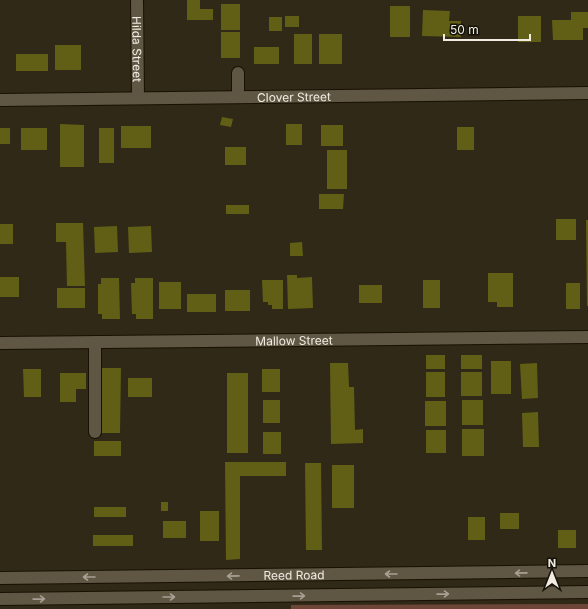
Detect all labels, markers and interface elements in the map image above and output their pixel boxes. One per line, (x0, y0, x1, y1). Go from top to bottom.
street label: Hilda Street (130, 16, 145, 82)
scale bar (444, 16, 530, 42)
text: 50 m (450, 22, 479, 37)
street label: Clover Street (257, 89, 331, 104)
street label: Mallow Street (255, 332, 333, 348)
north arrow (532, 553, 572, 593)
text: N (548, 556, 556, 570)
street label: Reed Road (263, 567, 325, 582)
one-way arrow (515, 569, 528, 577)
one-way arrow (385, 570, 398, 578)
one-way arrow (227, 572, 240, 580)
one-way arrow (83, 573, 96, 581)
one-way arrow (436, 590, 449, 598)
one-way arrow (292, 592, 305, 600)
one-way arrow (162, 593, 175, 601)
one-way arrow (32, 595, 45, 603)

